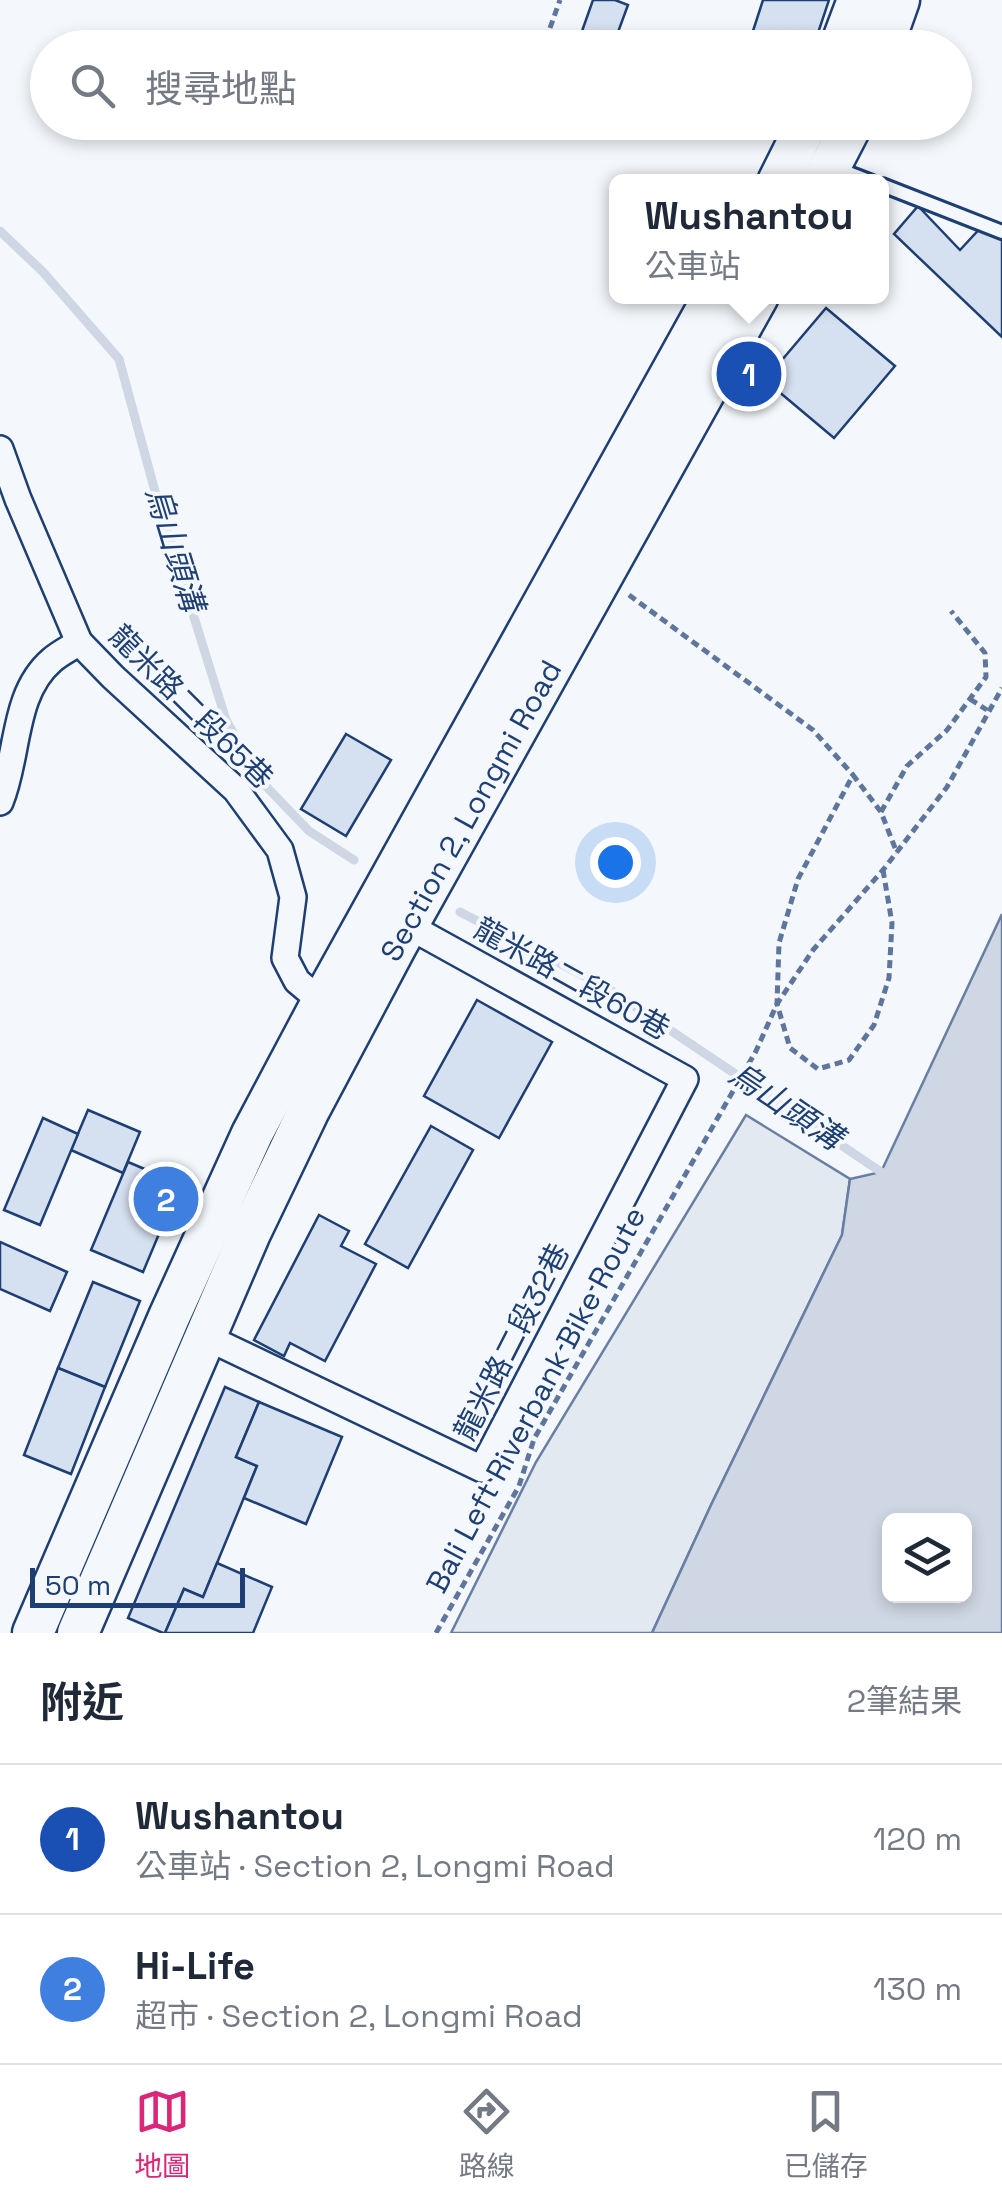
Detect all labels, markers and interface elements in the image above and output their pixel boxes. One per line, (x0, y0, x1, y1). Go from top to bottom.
search box (30, 30, 972, 140)
icon: search (65, 58, 120, 113)
text: 搜尋地點 (145, 65, 297, 113)
popup (609, 174, 889, 304)
text: Wushantou (644, 192, 854, 240)
text: 公車站 (644, 246, 741, 286)
pin: 1 (716, 336, 782, 412)
water label: 烏山頭溝 (137, 482, 214, 620)
street label: 龍米路二段65巷 (101, 616, 282, 797)
street label: Section 2, Longmi Road (371, 653, 570, 968)
your location (590, 837, 641, 888)
street label: 龍米路二段60巷 (468, 909, 677, 1048)
water label: 烏山頭溝 (722, 1054, 854, 1161)
pin: 2 (134, 1162, 198, 1236)
street label: Bali Left Riverbank Bike Route (417, 1200, 654, 1600)
street label: 龍米路二段32巷 (445, 1237, 578, 1447)
map controls (882, 1513, 972, 1603)
button: layers (882, 1513, 972, 1603)
scale bar (30, 1563, 245, 1608)
text: 50 m (45, 1567, 111, 1603)
text: 附近 (40, 1676, 124, 1729)
text: 2筆結果 (847, 1681, 962, 1721)
text: Wushantou (135, 1792, 344, 1840)
text: 1 (65, 1819, 80, 1859)
text: 120 m (873, 1819, 962, 1859)
text: 公車站 · Section 2, Longmi Road (135, 1846, 615, 1886)
text: Hi-Life (135, 1942, 255, 1990)
text: 2 (63, 1969, 82, 2009)
text: 130 m (873, 1969, 962, 2009)
text: 超市 · Section 2, Longmi Road (135, 1996, 583, 2036)
tab: 地圖 (134, 2084, 190, 2184)
tab: 路線 (459, 2084, 515, 2184)
tab: 已儲存 (784, 2084, 868, 2184)

